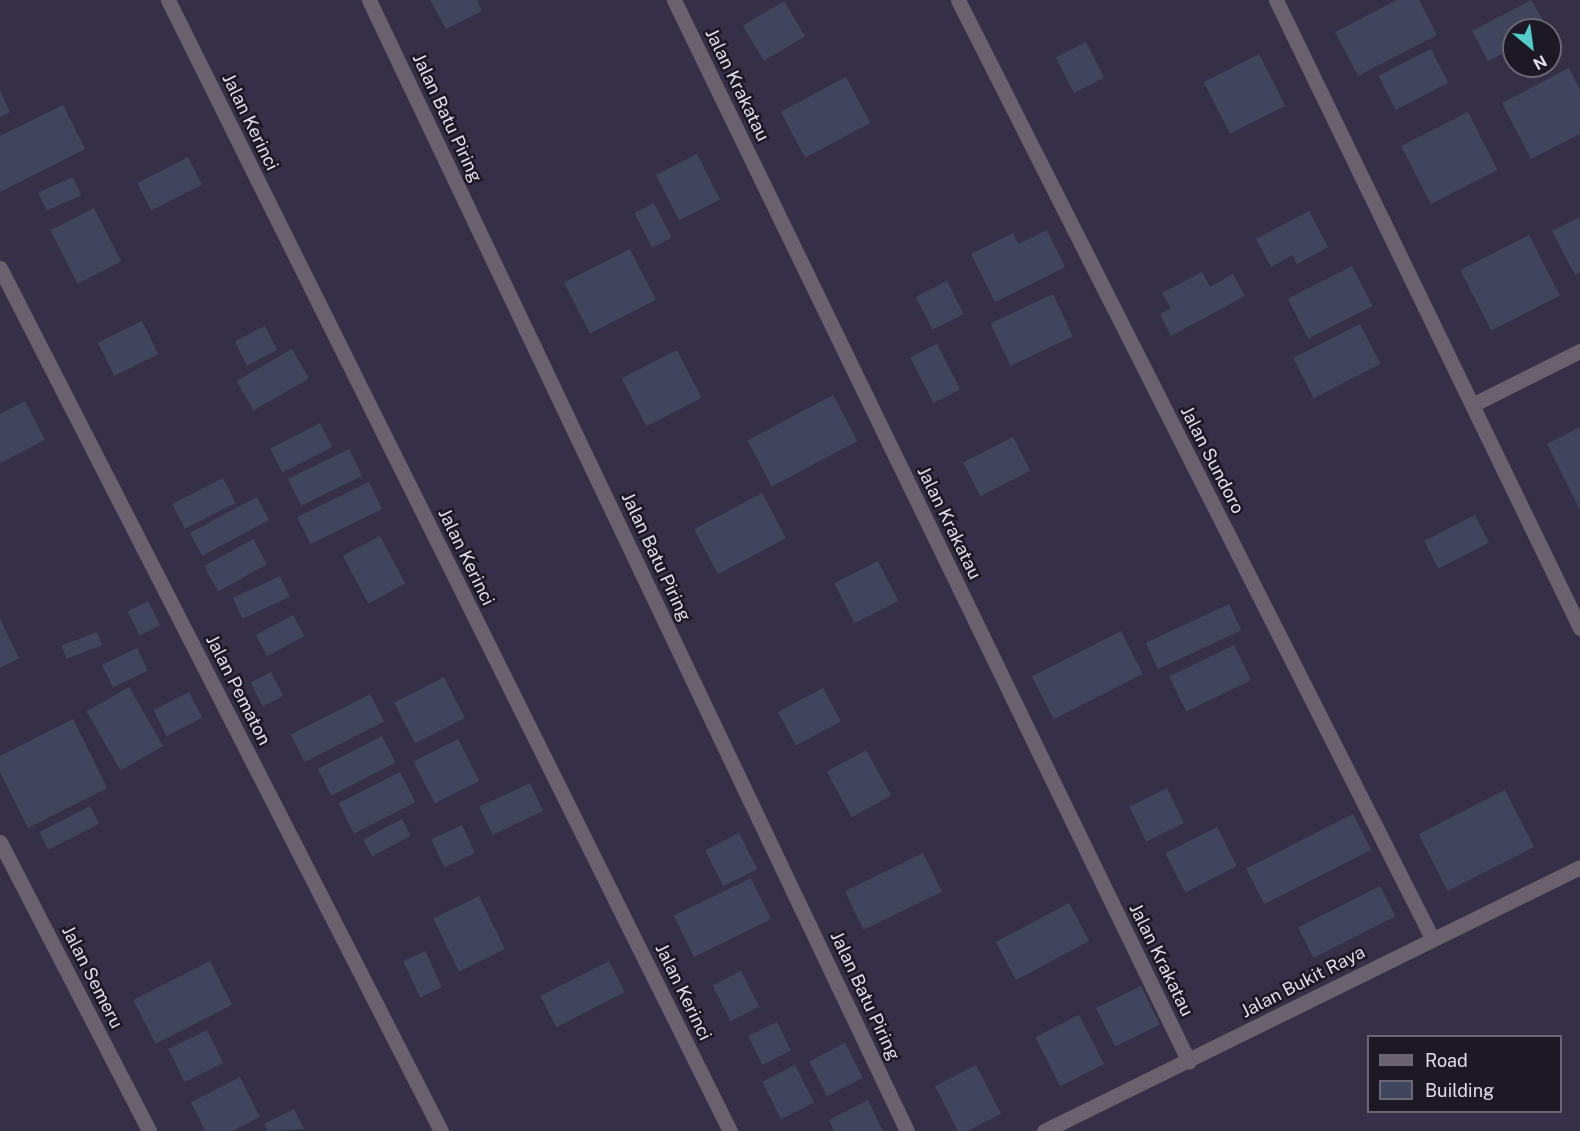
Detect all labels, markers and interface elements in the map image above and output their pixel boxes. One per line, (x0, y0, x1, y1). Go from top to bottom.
north arrow (1502, 18, 1562, 78)
street label: Jalan Krakatau (700, 25, 774, 145)
street label: Jalan Batu Piring (408, 50, 486, 186)
text: N (1530, 51, 1550, 74)
street label: Jalan Kerinci (217, 70, 283, 174)
street label: Jalan Sundoro (1176, 403, 1248, 517)
street label: Jalan Krakatau (912, 463, 986, 583)
street label: Jalan Batu Piring (617, 489, 695, 625)
street label: Jalan Kerinci (433, 505, 499, 609)
street label: Jalan Pematon (201, 631, 275, 749)
street label: Jalan Krakatau (1124, 900, 1198, 1020)
street label: Jalan Semeru (57, 922, 127, 1032)
street label: Jalan Batu Piring (826, 928, 904, 1064)
street label: Jalan Kerinci (650, 940, 716, 1044)
street label: Jalan Bukit Raya (1237, 941, 1369, 1023)
legend (1367, 1035, 1562, 1113)
text: Road (1425, 1050, 1468, 1071)
text: Building (1425, 1080, 1494, 1101)

